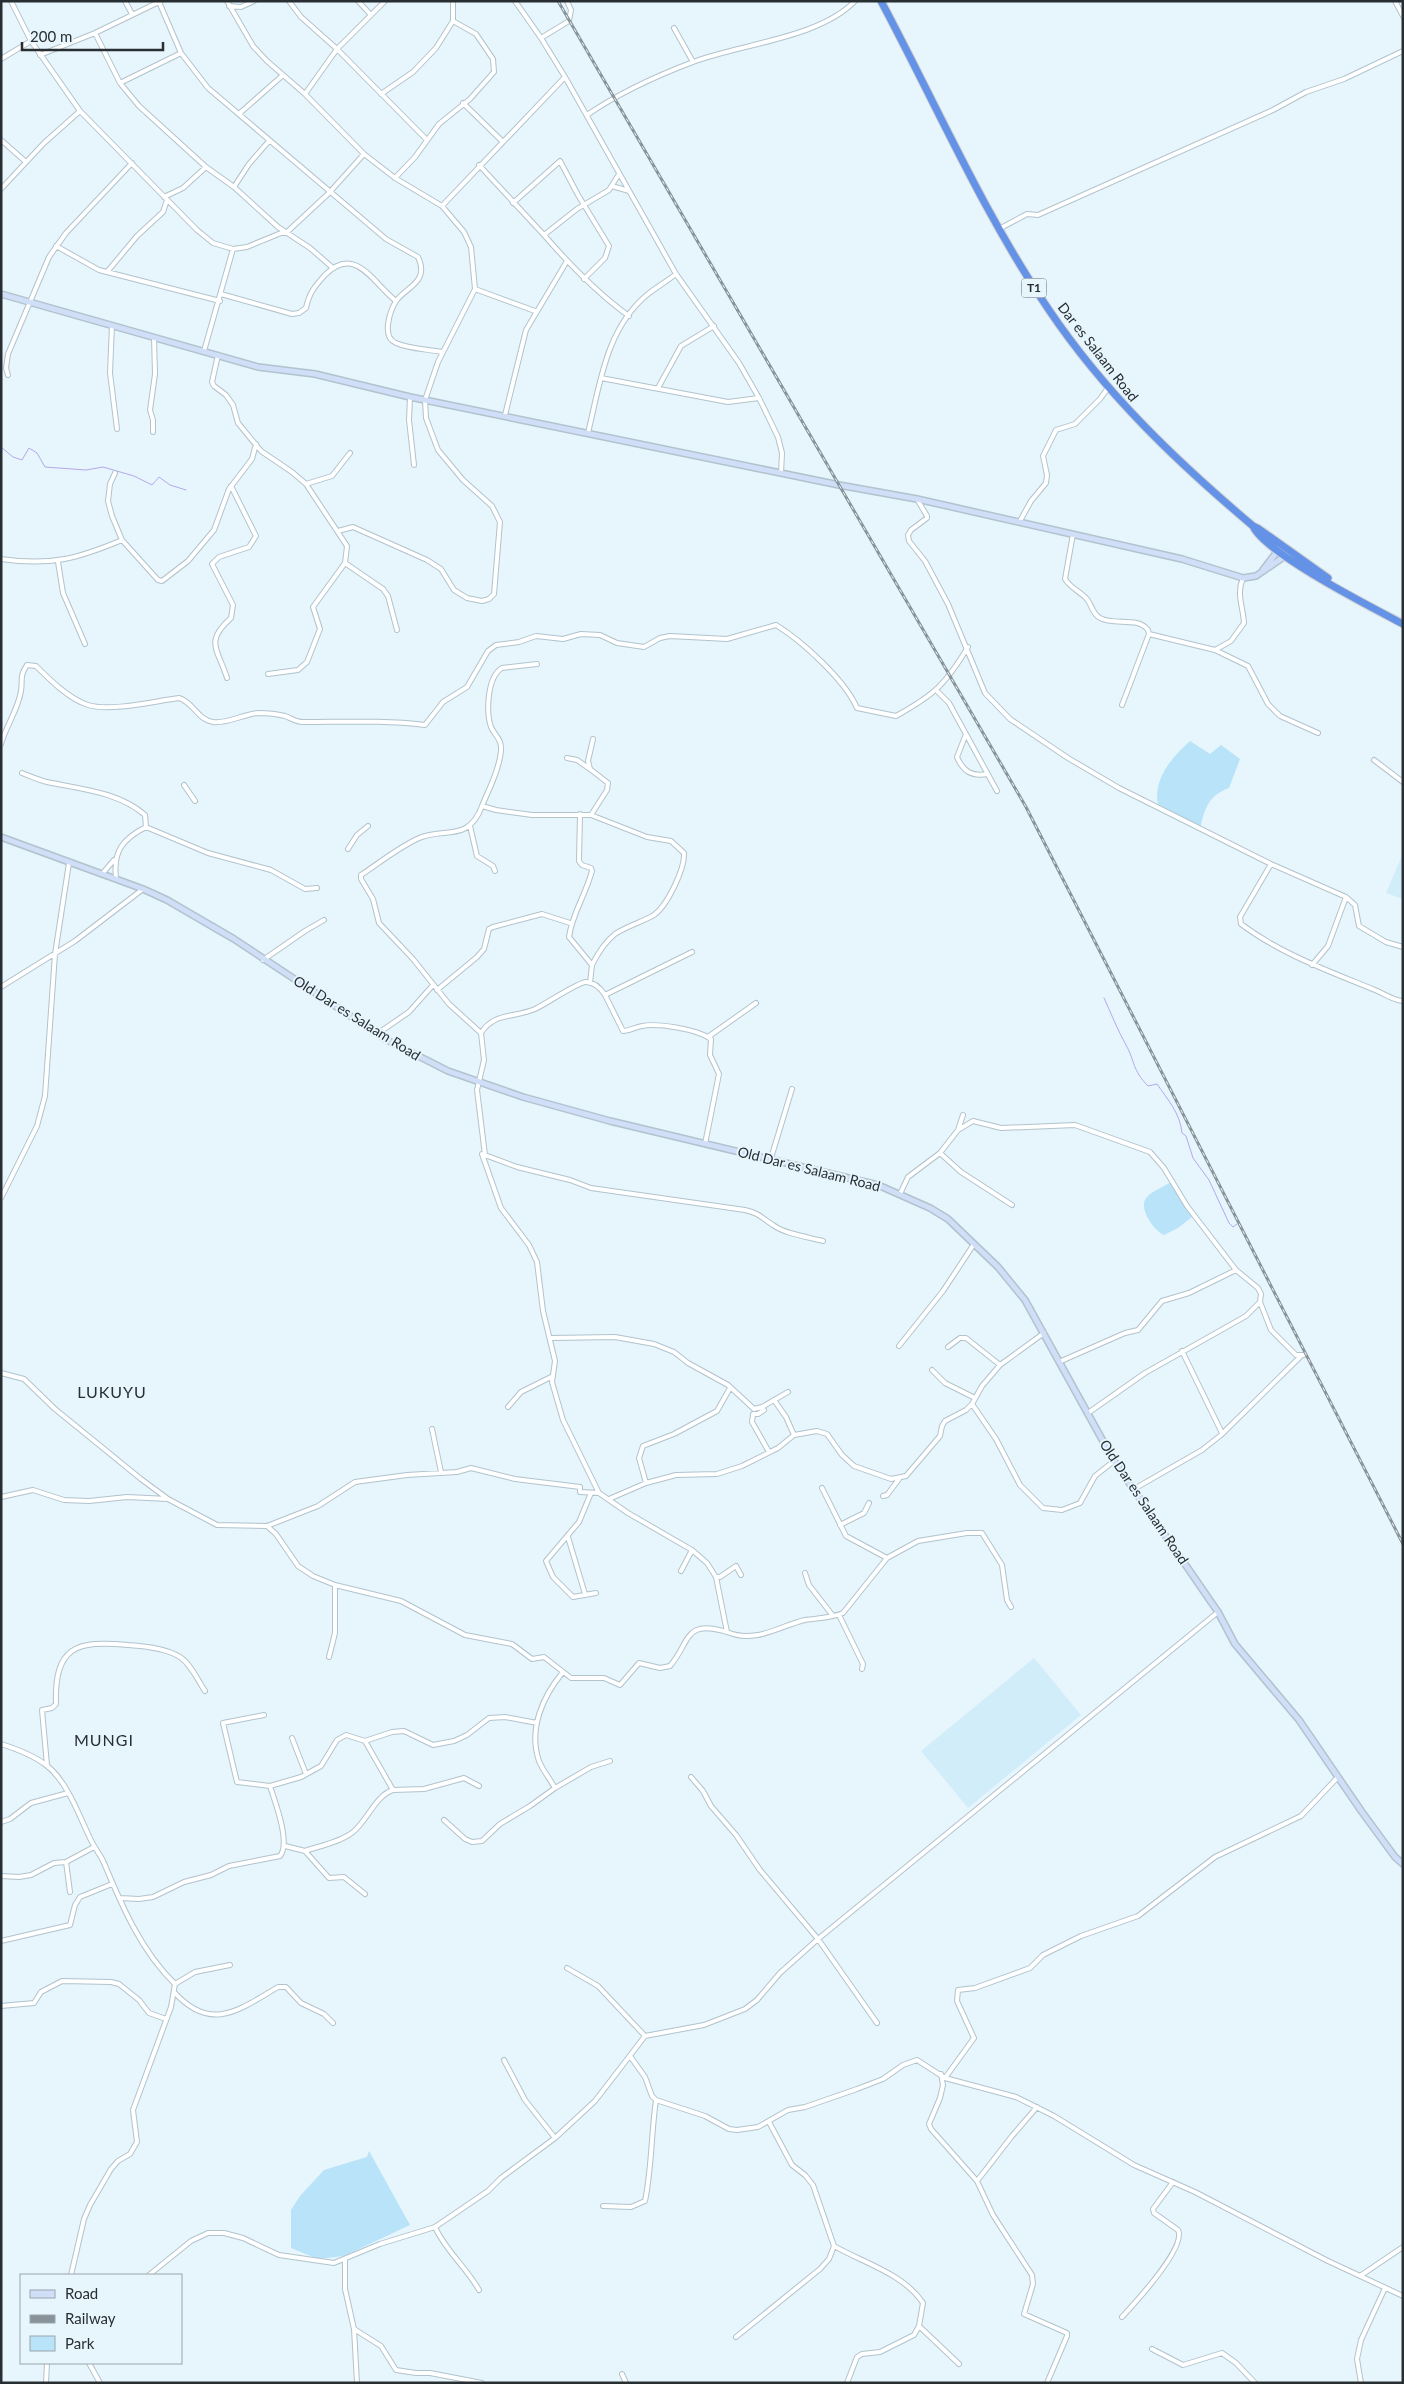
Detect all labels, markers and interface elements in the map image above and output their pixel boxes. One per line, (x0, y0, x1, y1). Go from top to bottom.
scale bar (22, 20, 164, 52)
text: 200 m (30, 27, 72, 45)
road number: T1 (1022, 278, 1046, 298)
street label: Dar es Salaam Road (1055, 299, 1142, 404)
street label: Old Dar es Salaam Road (291, 972, 424, 1064)
street label: Old Dar es Salaam Road (736, 1143, 882, 1194)
district label: LUKUYU (77, 1382, 147, 1401)
street label: Old Dar es Salaam Road (1096, 1436, 1192, 1567)
district label: MUNGI (74, 1730, 134, 1749)
legend (20, 2274, 182, 2364)
text: Road (65, 2284, 98, 2302)
text: Railway (65, 2309, 116, 2327)
text: Park (65, 2334, 95, 2352)

